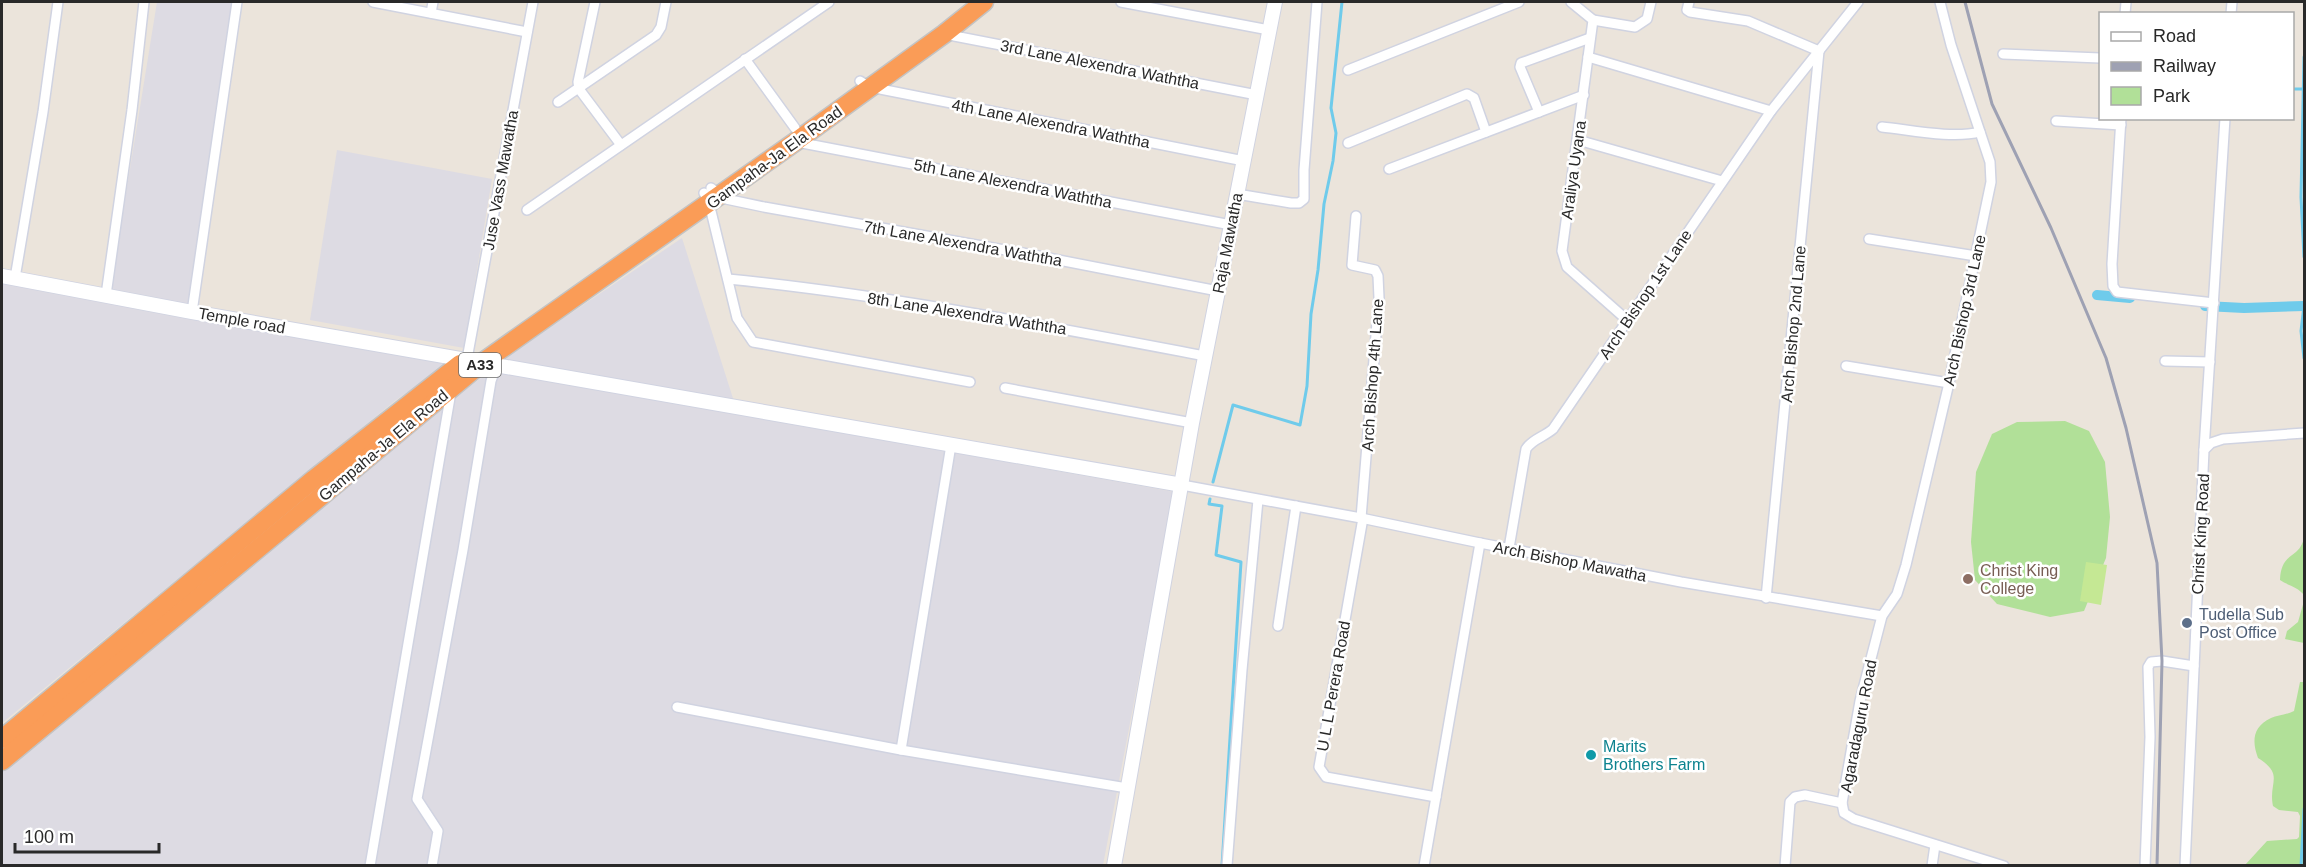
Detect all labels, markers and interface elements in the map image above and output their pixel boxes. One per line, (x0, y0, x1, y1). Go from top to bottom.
legend (2099, 12, 2294, 120)
text: Road (2153, 26, 2196, 46)
street label: 3rd Lane Alexendra Waththa (999, 37, 1201, 92)
text: Railway (2153, 56, 2216, 76)
text: Park (2153, 86, 2191, 106)
street label: 4th Lane Alexendra Waththa (950, 96, 1151, 151)
street label: Gampaha-Ja Ela Road (703, 103, 845, 212)
street label: Juse Vass Mawatha (480, 109, 521, 251)
street label: Araliya Uyana (1558, 119, 1589, 221)
street label: 5th Lane Alexendra Waththa (912, 156, 1113, 211)
street label: Raja Mawatha (1209, 191, 1246, 295)
street label: 7th Lane Alexendra Waththa (862, 218, 1064, 269)
street label: Arch Bishop 1st Lane (1596, 226, 1695, 362)
street label: Arch Bishop 3rd Lane (1940, 233, 1989, 387)
street label: Arch Bishop 2nd Lane (1778, 245, 1809, 403)
street label: 8th Lane Alexendra Waththa (866, 289, 1068, 338)
street label: Arch Bishop 4th Lane (1359, 298, 1386, 452)
street label: Temple road (197, 304, 287, 337)
road number: A33 (459, 353, 501, 377)
street label: Gampaha-Ja Ela Road (316, 387, 451, 504)
street label: Christ King Road (2189, 473, 2212, 595)
street label: Arch Bishop Mawatha (1492, 538, 1648, 585)
place label: Christ King College (1980, 562, 2058, 597)
marker: Christ King College (1961, 572, 1975, 586)
place label: Tudella Sub Post Office (2199, 606, 2284, 641)
marker: Tudella Sub Post Office (2180, 616, 2194, 630)
street label: U L L Perera Road (1314, 620, 1353, 753)
street label: Agaradaguru Road (1837, 658, 1880, 794)
place label: Marits Brothers Farm (1603, 738, 1705, 773)
marker: Marits Brothers Farm (1584, 748, 1598, 762)
scale bar (15, 816, 159, 854)
text: 100 m (24, 827, 74, 847)

